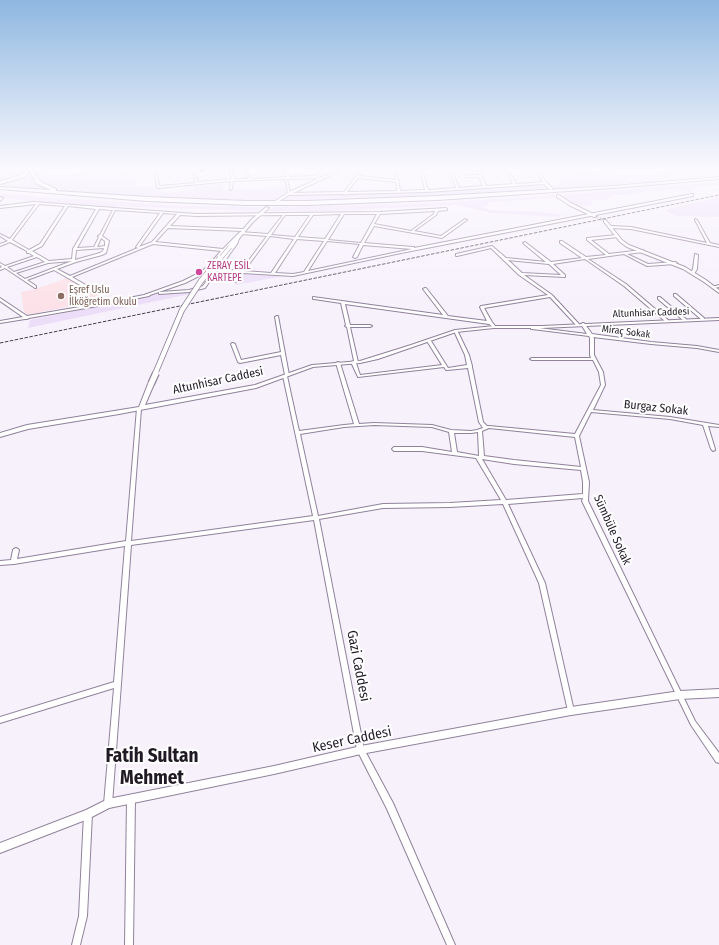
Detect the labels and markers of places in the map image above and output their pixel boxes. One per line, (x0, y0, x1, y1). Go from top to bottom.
place label: ZERAY ESİL KARTEPE (207, 260, 251, 284)
marker: ZERAY ESİL KARTEPE (194, 267, 204, 277)
place label: Eşref Uslu İlköğretim Okulu (69, 284, 137, 308)
marker: Eşref Uslu İlköğretim Okulu (56, 291, 66, 301)

